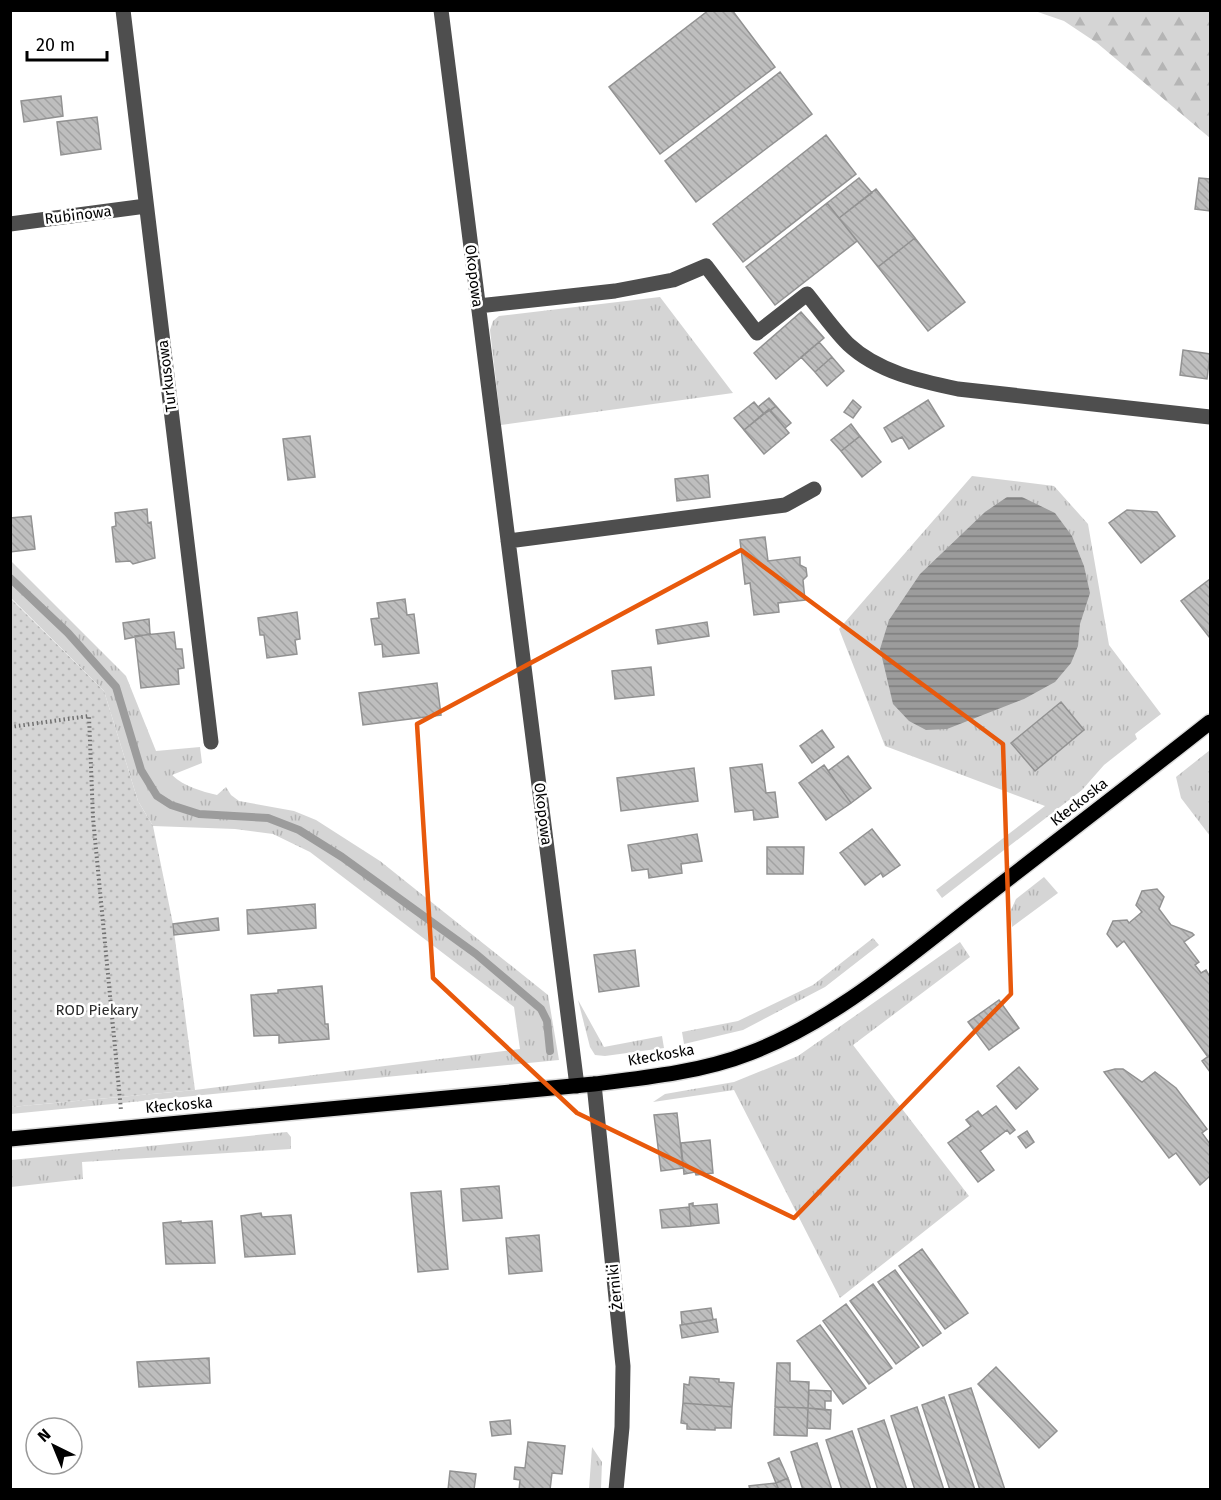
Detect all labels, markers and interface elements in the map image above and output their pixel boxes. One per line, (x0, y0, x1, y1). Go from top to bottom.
scale bar (27, 24, 106, 62)
text: 20 m (36, 34, 75, 56)
street label: Rubinowa (44, 202, 112, 228)
street label: Okopowa (461, 244, 487, 308)
street label: Turkusowa (154, 339, 180, 413)
street label: Kłeckoska (1047, 774, 1111, 830)
street label: Okopowa (530, 782, 556, 846)
park label: ROD Piekary (56, 1001, 139, 1019)
street label: Kłeckoska (626, 1040, 696, 1070)
street label: Kłeckoska (145, 1093, 213, 1117)
street label: Żerniki (604, 1263, 626, 1311)
north arrow (24, 1416, 84, 1476)
text: N (34, 1425, 54, 1446)

